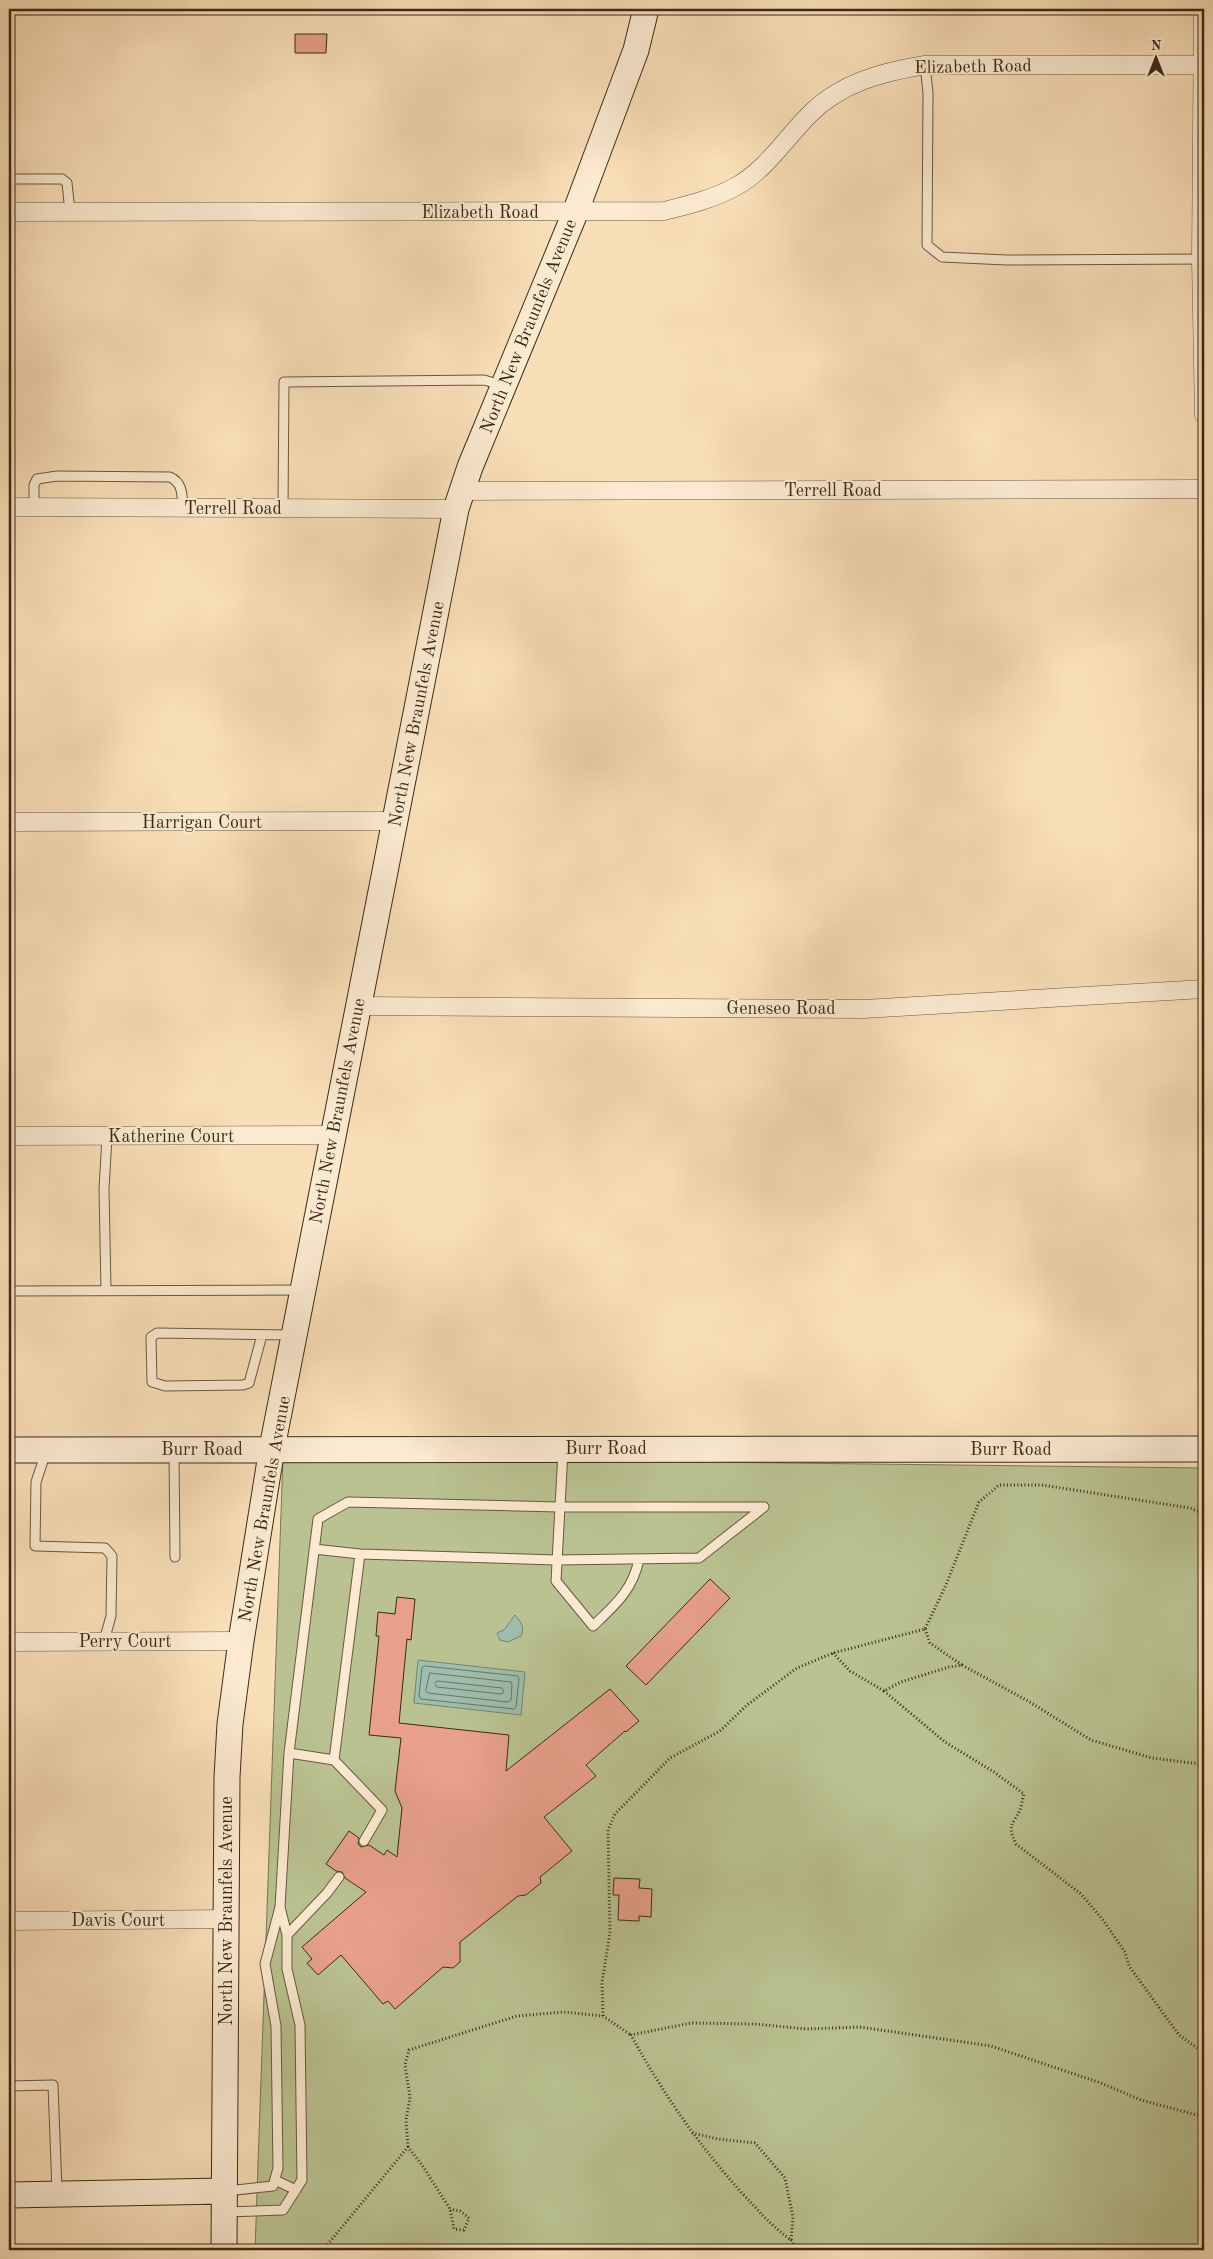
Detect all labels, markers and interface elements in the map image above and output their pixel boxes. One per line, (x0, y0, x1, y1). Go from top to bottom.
north arrow (1130, 32, 1180, 82)
text: N (1151, 39, 1162, 53)
street label: Elizabeth Road (914, 57, 1032, 77)
street label: Elizabeth Road (421, 204, 539, 222)
street label: North New Braunfels Avenue (478, 217, 580, 436)
street label: Terrell Road (784, 482, 882, 500)
street label: Terrell Road (184, 500, 282, 518)
street label: North New Braunfels Avenue (386, 600, 448, 829)
street label: Harrigan Court (142, 814, 262, 832)
street label: North New Braunfels Avenue (307, 997, 369, 1226)
street label: Geneseo Road (726, 1000, 836, 1018)
street label: Katherine Court (108, 1128, 234, 1146)
street label: North New Braunfels Avenue (236, 1395, 294, 1624)
street label: Burr Road (565, 1440, 647, 1458)
street label: Burr Road (161, 1441, 243, 1459)
street label: Burr Road (970, 1441, 1052, 1459)
street label: Perry Court (78, 1633, 172, 1651)
street label: North New Braunfels Avenue (218, 1796, 236, 2026)
street label: Davis Court (71, 1912, 165, 1930)

